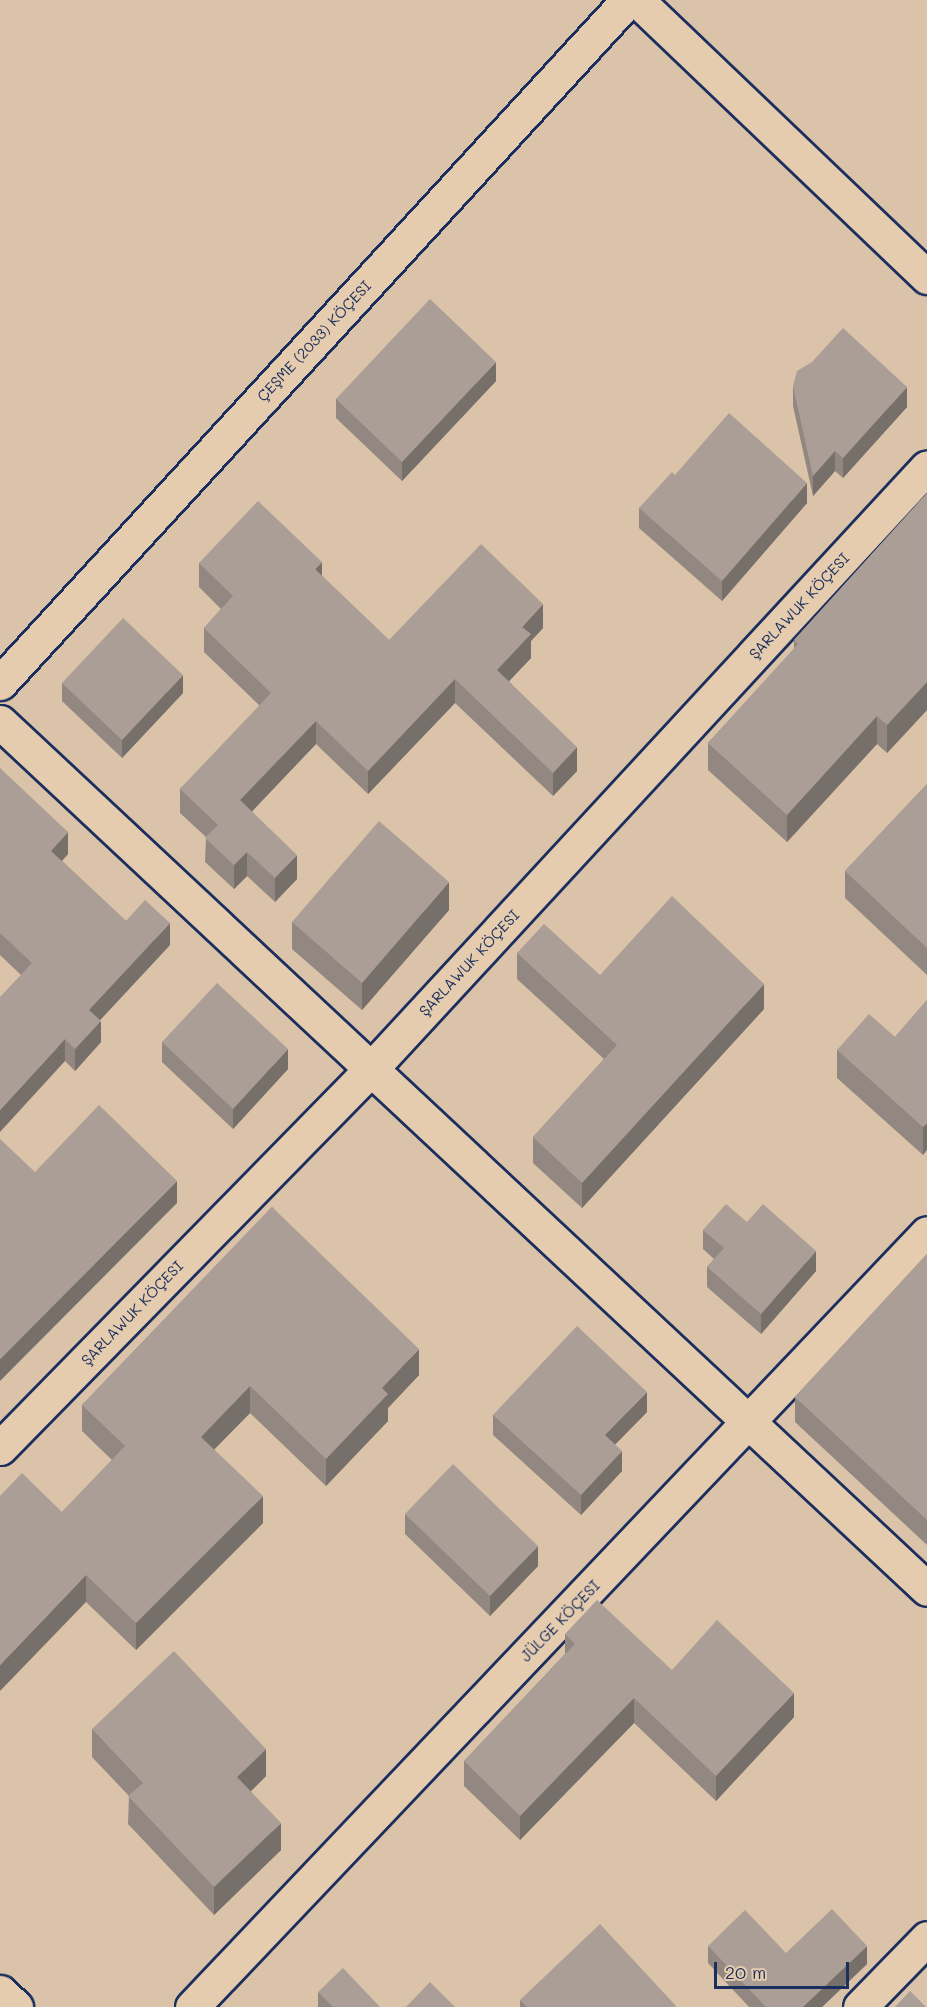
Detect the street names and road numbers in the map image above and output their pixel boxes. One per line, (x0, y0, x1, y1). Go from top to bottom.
street label: ÇEŞME (2033) KÖÇESI (253, 277, 375, 405)
street label: ŞARLAWUK KÖÇESI (745, 549, 853, 663)
street label: ŞARLAWUK KÖÇESI (415, 906, 523, 1020)
street label: ŞARLAWUK KÖÇESI (77, 1257, 187, 1369)
street label: JÜLGE KÖÇESI (517, 1577, 603, 1665)

